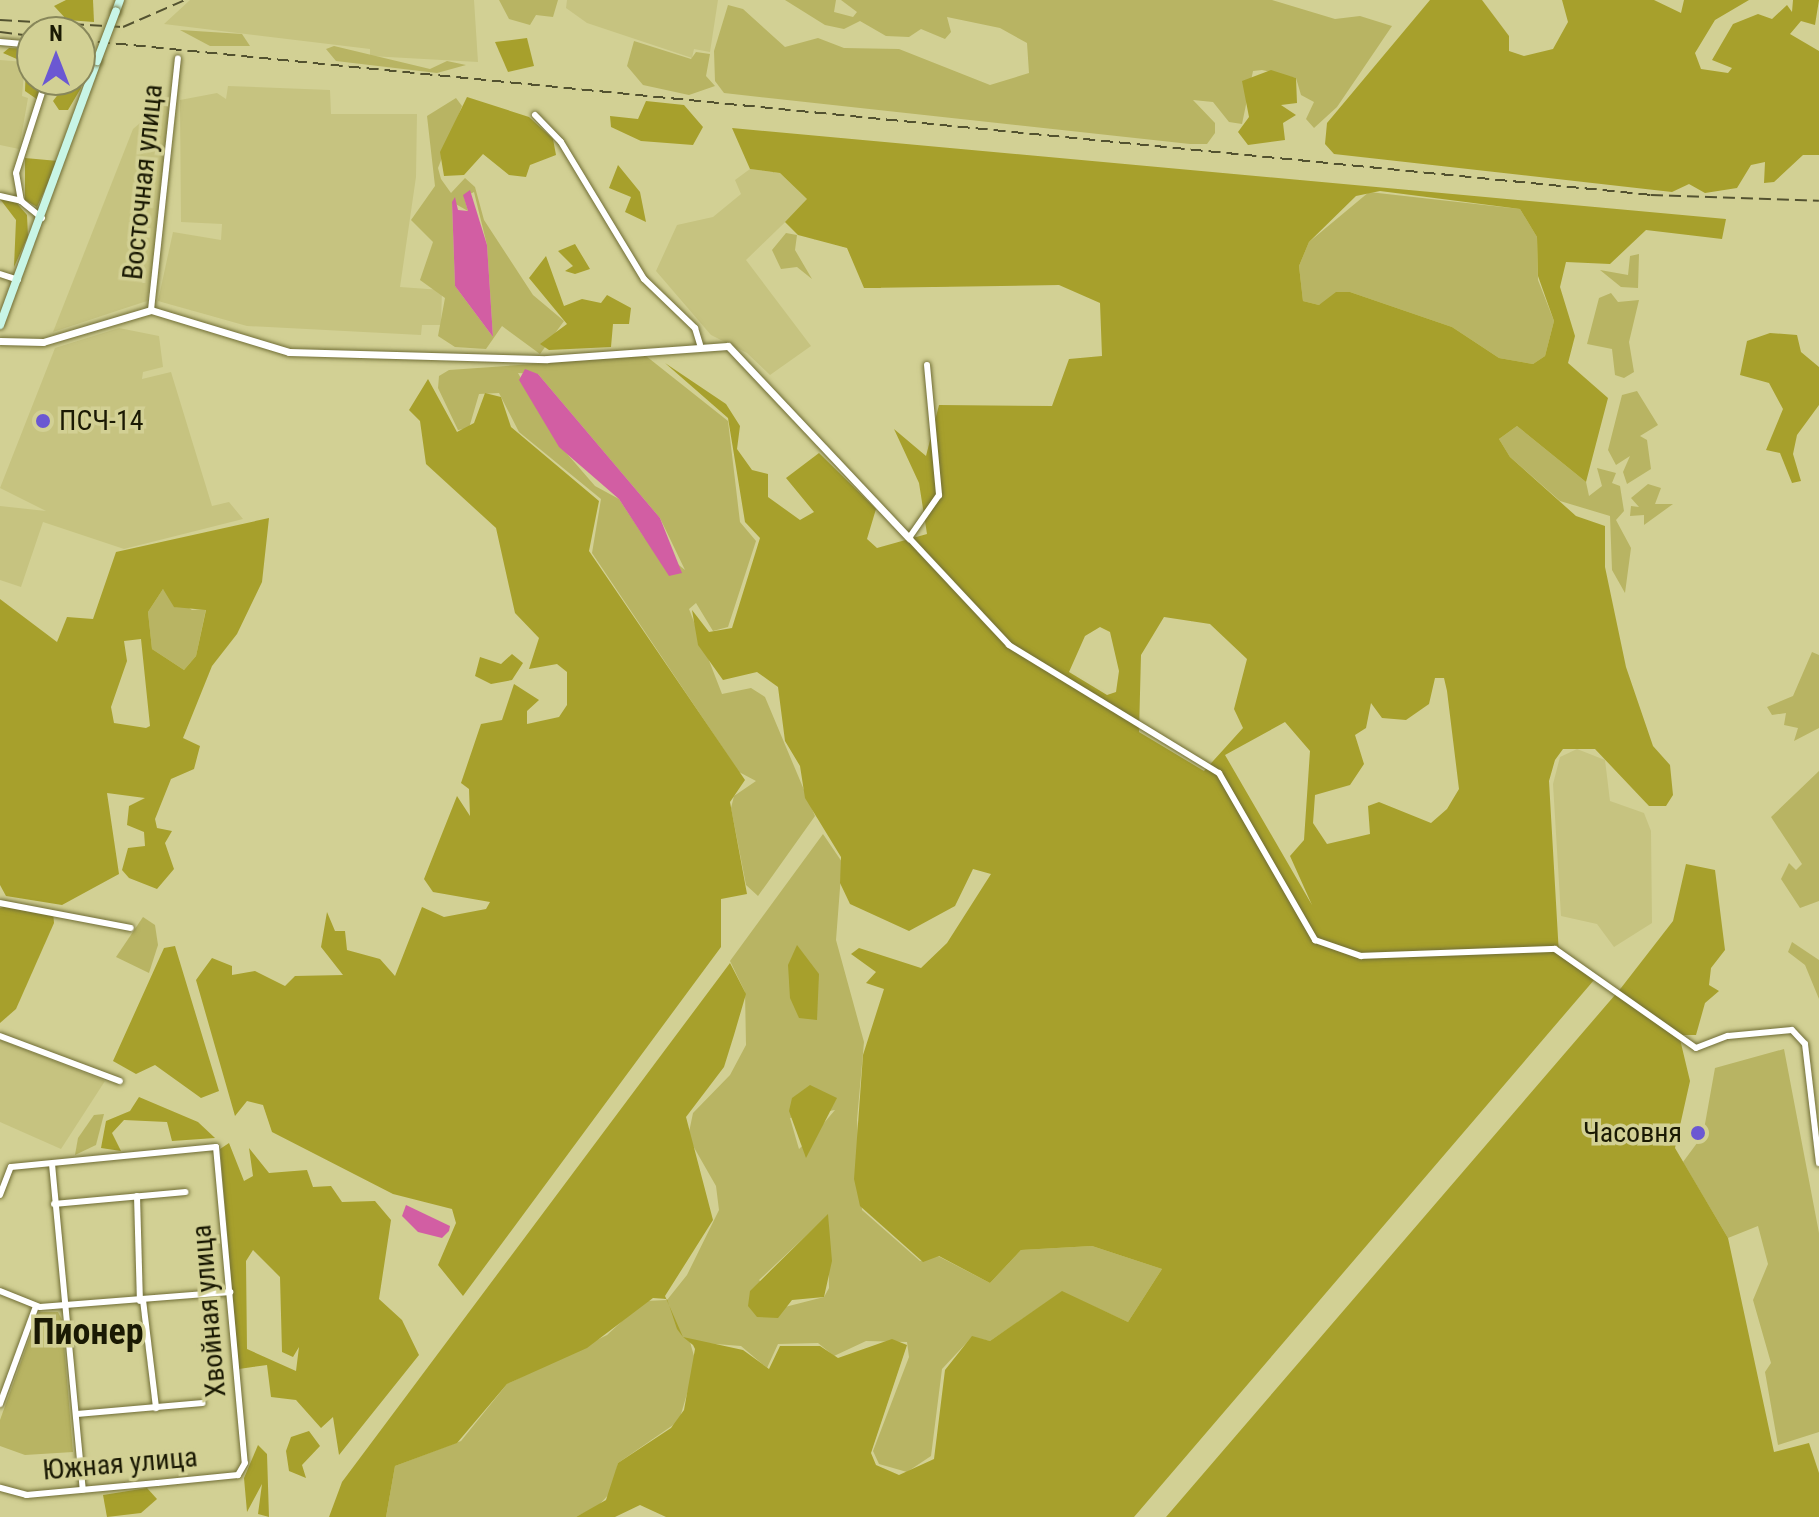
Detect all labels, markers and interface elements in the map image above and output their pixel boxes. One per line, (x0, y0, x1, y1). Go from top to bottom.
north arrow (16, 16, 96, 96)
text: N (49, 21, 63, 46)
street label: Восточная улица (116, 83, 170, 281)
place label: ПСЧ-14 (59, 404, 144, 438)
marker: ПСЧ-14 (34, 412, 52, 430)
place label: Часовня (1583, 1116, 1682, 1150)
marker: Часовня (1689, 1124, 1707, 1142)
street label: Хвойная улица (185, 1223, 233, 1399)
district label: Пионер (32, 1311, 144, 1355)
street label: Южная улица (41, 1440, 199, 1488)

